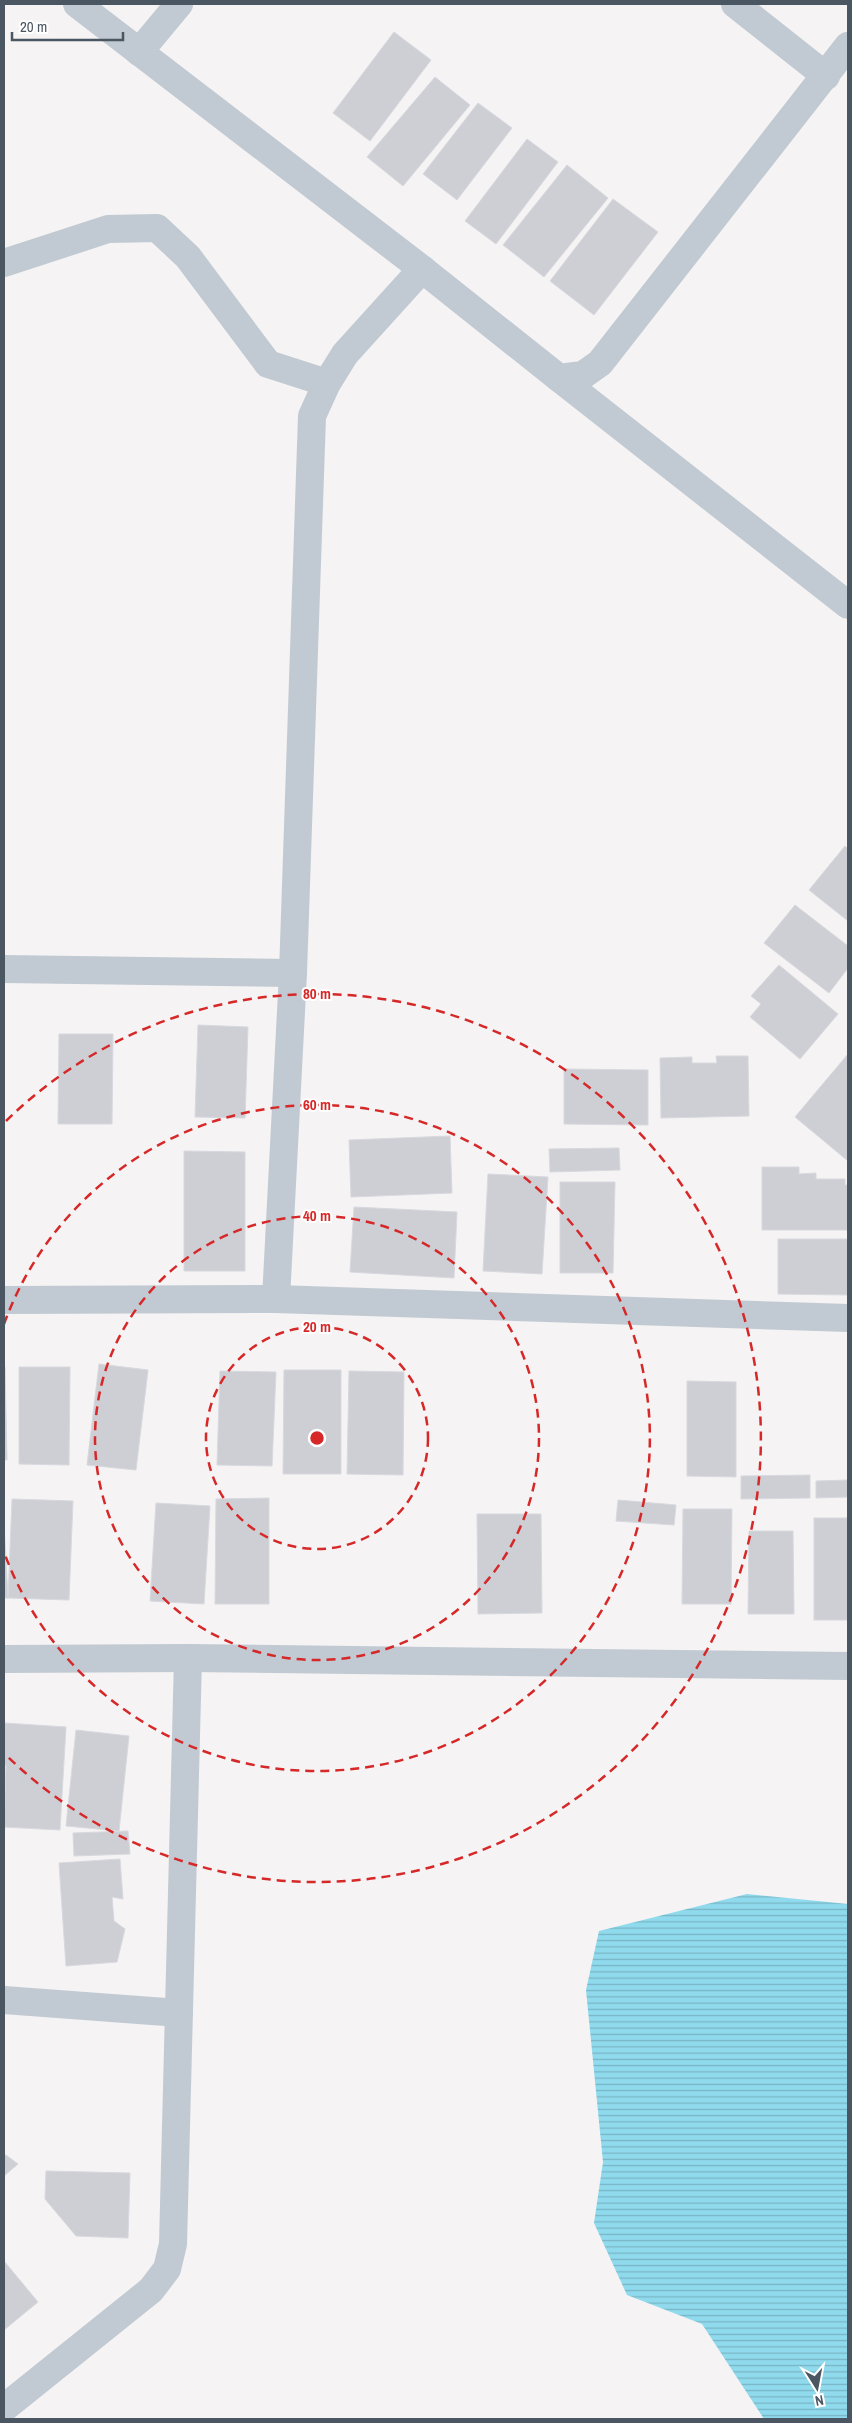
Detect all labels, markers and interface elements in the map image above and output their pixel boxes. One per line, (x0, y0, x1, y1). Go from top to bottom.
scale bar (12, 10, 124, 42)
text: 20 m (20, 16, 47, 37)
text: 80 m (303, 983, 331, 1004)
text: 60 m (303, 1094, 331, 1115)
text: 40 m (303, 1205, 331, 1226)
text: 20 m (303, 1316, 331, 1337)
centre of rings (308, 1429, 326, 1447)
north arrow (792, 2363, 842, 2413)
text: N (814, 2391, 825, 2410)

